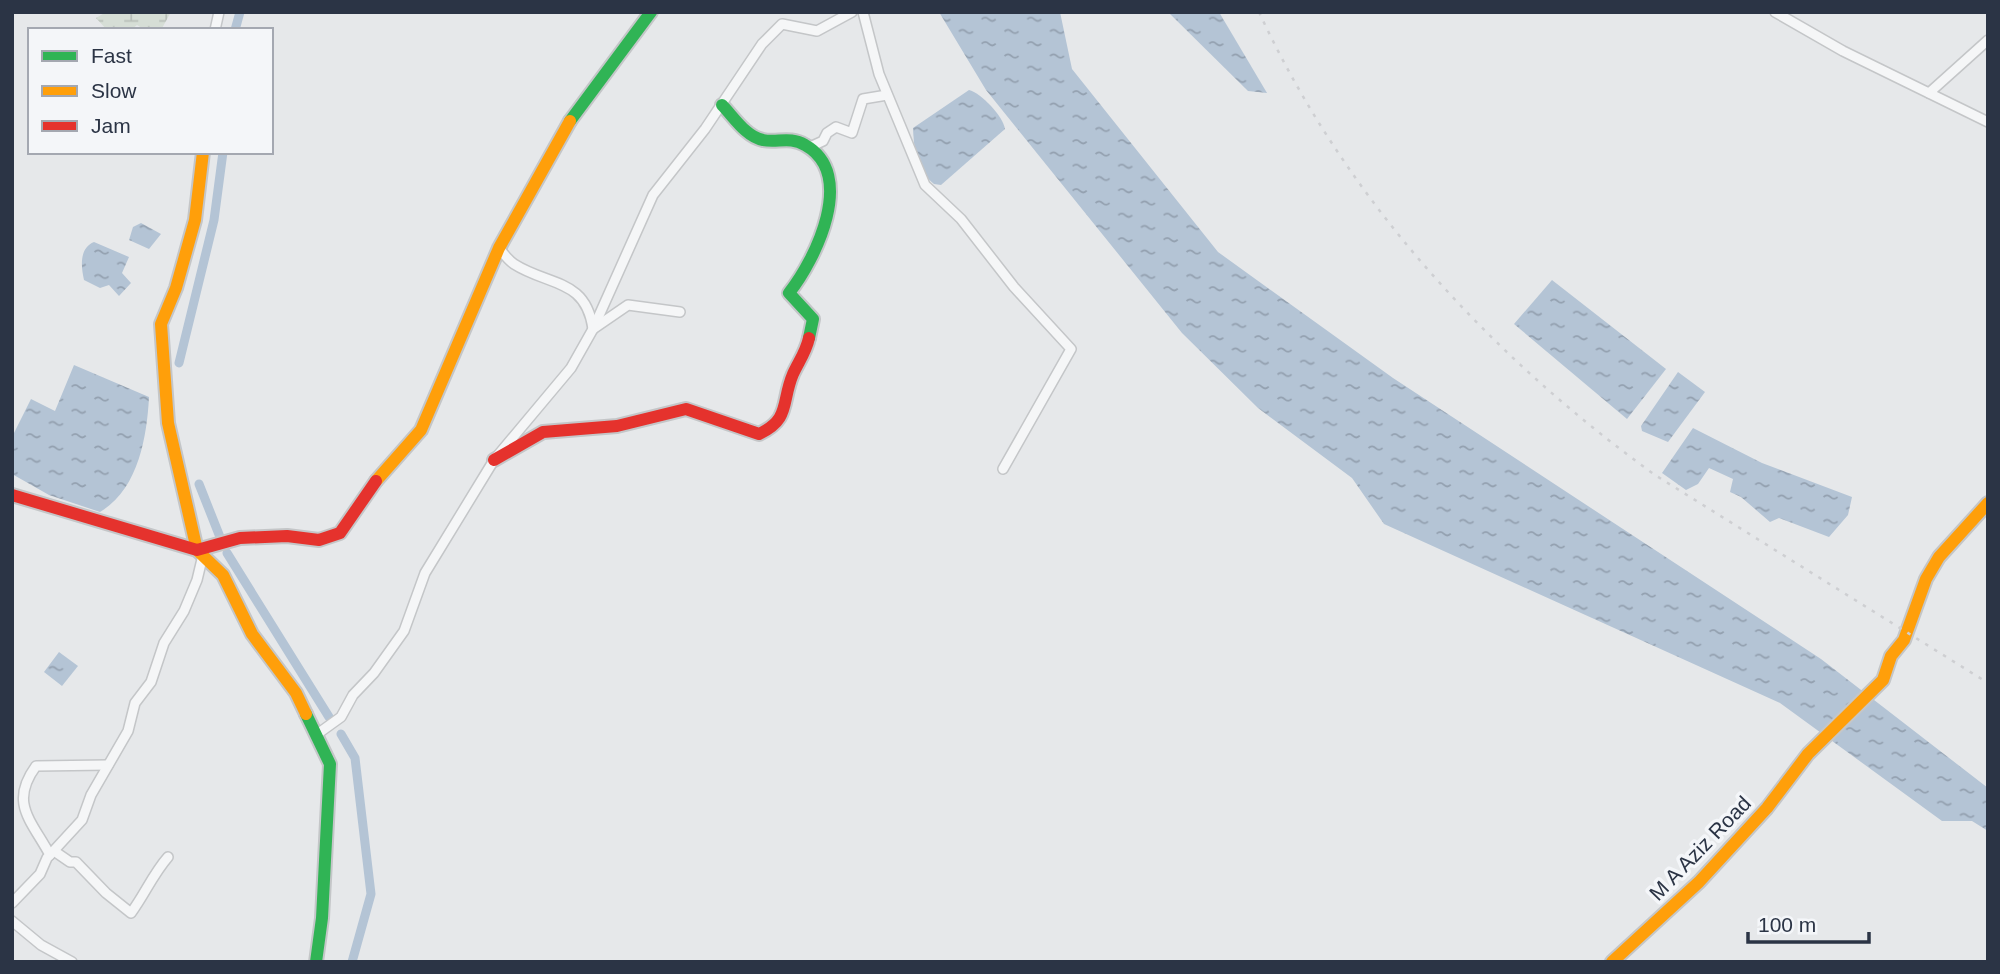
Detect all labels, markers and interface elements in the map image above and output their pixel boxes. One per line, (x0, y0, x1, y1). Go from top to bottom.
legend (28, 28, 273, 154)
text: Fast (91, 44, 132, 67)
text: Slow (91, 79, 137, 102)
text: Jam (91, 114, 131, 137)
street label: M A Aziz Road (1645, 791, 1755, 905)
scale bar (1748, 900, 1869, 944)
text: 100 m (1758, 913, 1816, 936)

